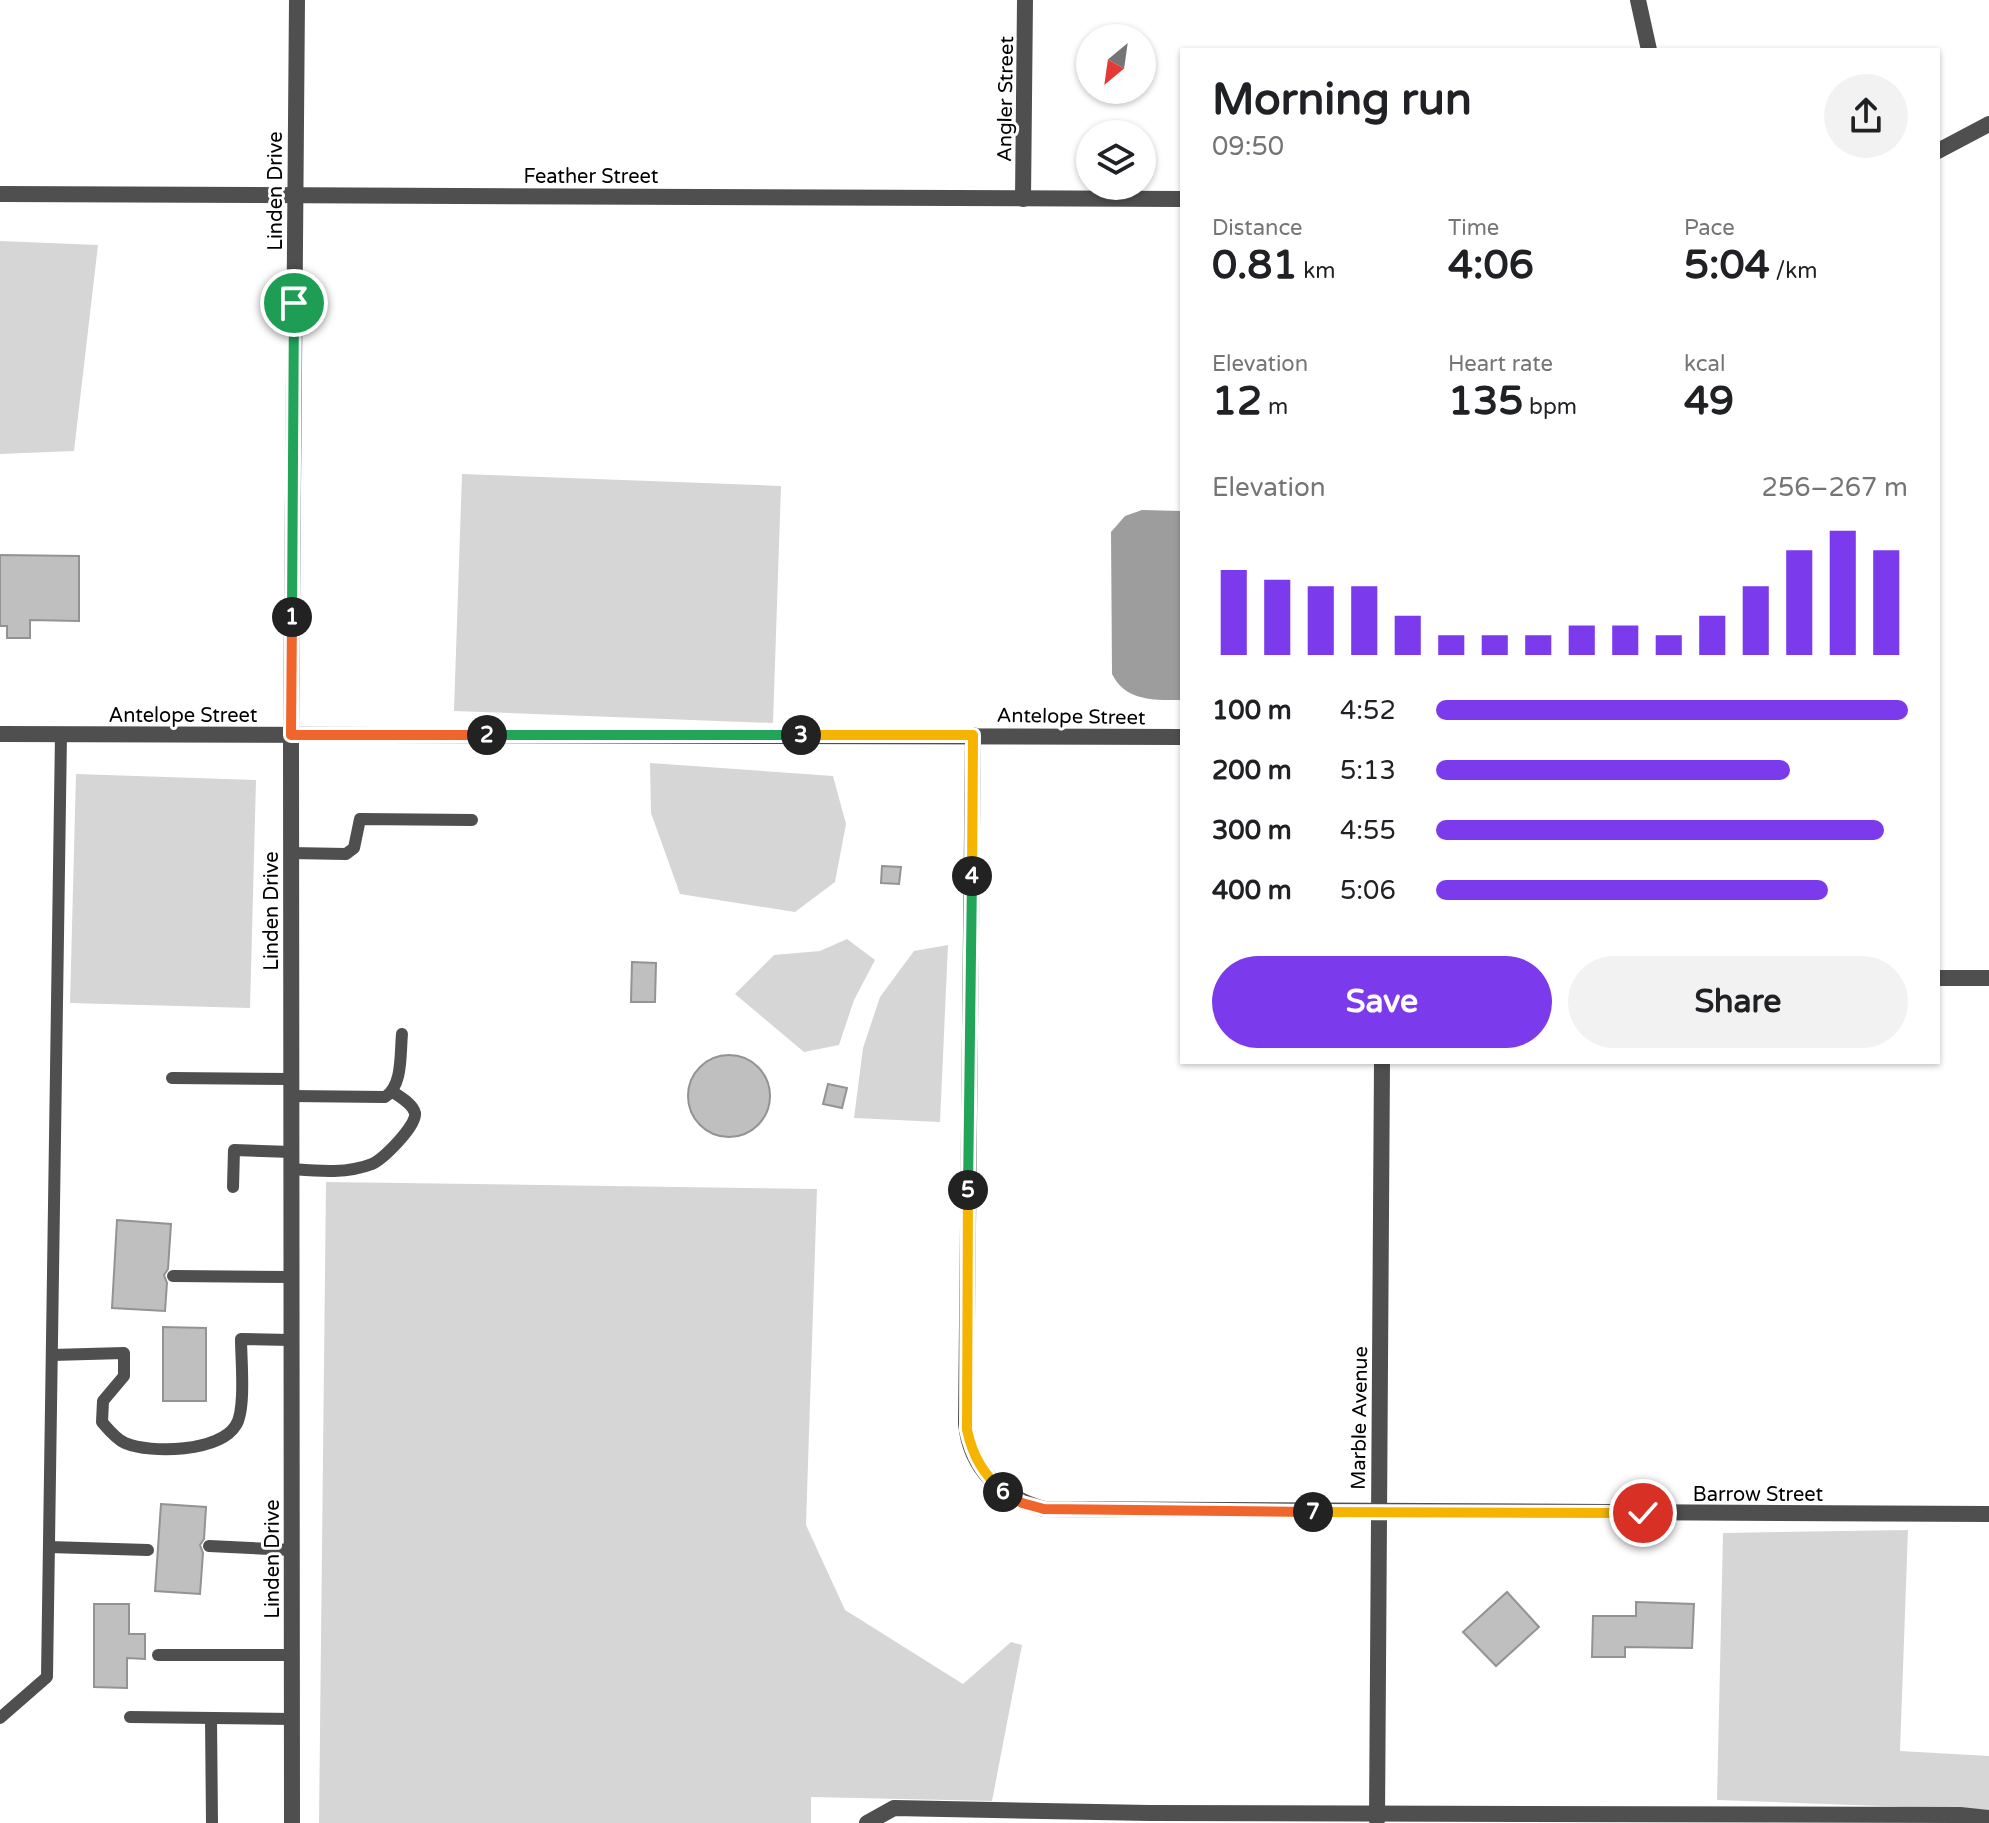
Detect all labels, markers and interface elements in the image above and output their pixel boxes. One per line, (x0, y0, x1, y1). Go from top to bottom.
north arrow (1076, 24, 1156, 104)
map controls (1076, 24, 1156, 200)
street label: Angler Street (993, 35, 1019, 162)
text: Morning run (1212, 74, 1472, 127)
button: share (1824, 74, 1908, 158)
button: layers (1076, 120, 1156, 200)
street label: Linden Drive (264, 131, 288, 251)
text: 09:50 (1212, 131, 1284, 162)
street label: Feather Street (524, 165, 659, 189)
text: Distance (1212, 215, 1303, 241)
text: Time (1448, 215, 1499, 241)
text: Pace (1684, 215, 1735, 241)
text: 0.81 (1212, 241, 1298, 289)
text: 4:06 (1448, 241, 1534, 289)
text: 5:04 (1684, 241, 1770, 289)
text: km (1298, 258, 1335, 284)
text: /km (1770, 258, 1817, 284)
pin (260, 269, 328, 337)
icon: arrive (272, 281, 316, 325)
text: Elevation (1212, 351, 1308, 377)
text: Heart rate (1448, 351, 1553, 377)
text: kcal (1684, 351, 1725, 377)
text: 12 (1212, 377, 1262, 425)
text: 135 (1448, 377, 1523, 425)
text: 49 (1684, 377, 1734, 425)
text: m (1262, 394, 1288, 420)
text: bpm (1523, 394, 1577, 420)
text: Elevation (1212, 472, 1326, 503)
text: 256–267 m (1762, 472, 1908, 503)
pin: 1 (272, 597, 312, 637)
text: 1 (285, 604, 299, 630)
text: 100 m (1212, 695, 1292, 726)
text: 4:52 (1340, 695, 1396, 726)
street label: Antelope Street (109, 704, 258, 728)
street label: Antelope Street (996, 704, 1146, 730)
pin: 2 (467, 715, 507, 755)
pin: 3 (781, 715, 821, 755)
text: 2 (480, 722, 494, 748)
text: 3 (794, 722, 808, 748)
text: 200 m (1212, 755, 1292, 786)
text: 5:13 (1340, 755, 1396, 786)
text: 300 m (1212, 815, 1292, 846)
text: 4:55 (1340, 815, 1396, 846)
street label: Linden Drive (260, 851, 284, 971)
pin: 4 (952, 856, 992, 896)
text: 4 (965, 863, 979, 889)
text: 400 m (1212, 875, 1292, 906)
text: 5:06 (1340, 875, 1396, 906)
button: Save (1212, 956, 1552, 1048)
button: Share (1568, 956, 1908, 1048)
pin: 5 (948, 1170, 988, 1210)
text: 5 (961, 1177, 975, 1203)
street label: Marble Avenue (1347, 1346, 1373, 1490)
pin: 6 (983, 1472, 1023, 1512)
text: 6 (996, 1479, 1010, 1505)
pin (1609, 1479, 1677, 1547)
street label: Barrow Street (1693, 1483, 1824, 1507)
icon: check (1621, 1491, 1665, 1535)
pin: 7 (1293, 1492, 1333, 1532)
street label: Linden Drive (261, 1499, 285, 1619)
text: 7 (1306, 1499, 1320, 1525)

